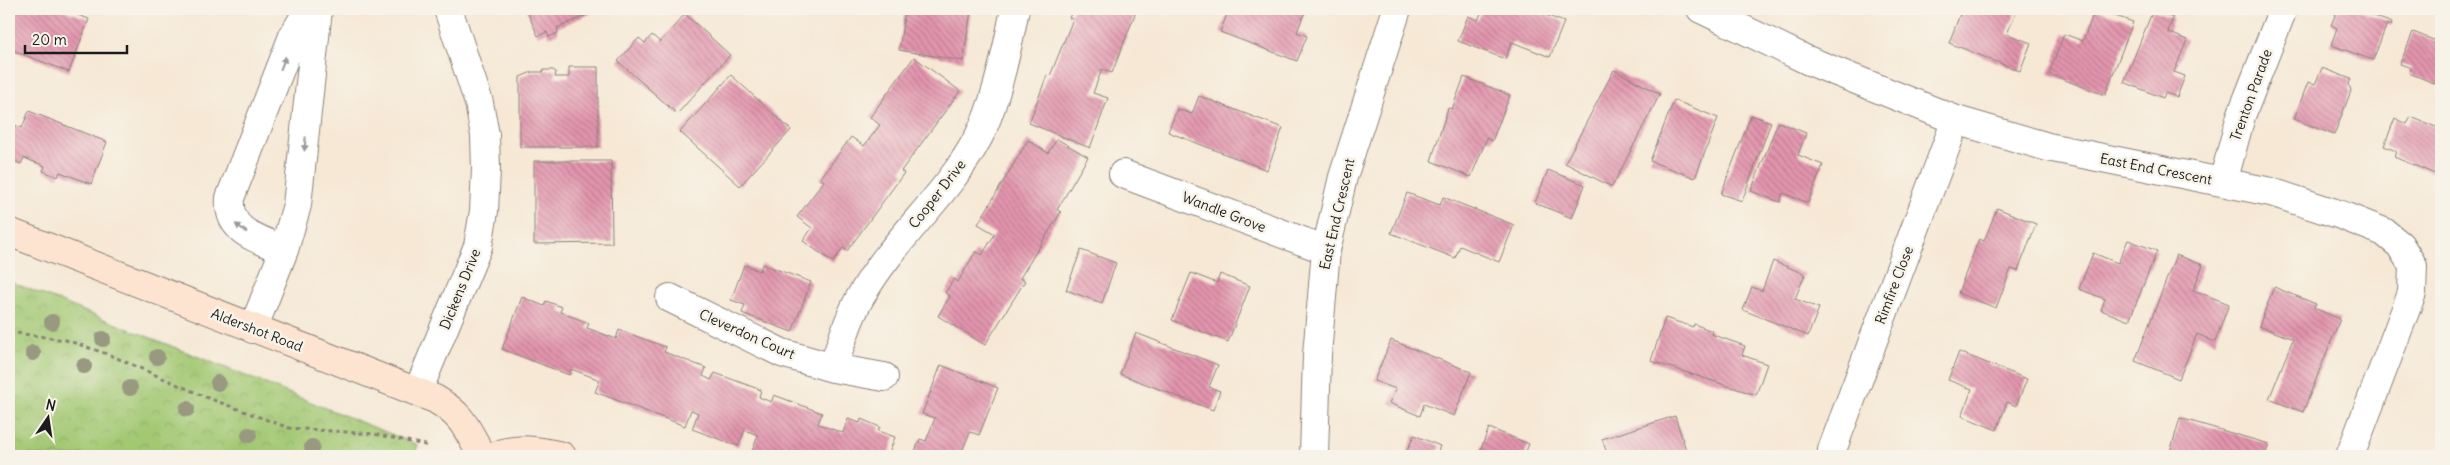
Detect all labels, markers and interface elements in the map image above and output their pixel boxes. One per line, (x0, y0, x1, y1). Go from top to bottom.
scale bar (25, 22, 128, 54)
text: 20 m (32, 30, 67, 49)
street label: Trenton Parade (2226, 47, 2276, 143)
one-way arrow (279, 55, 287, 70)
one-way arrow (301, 137, 309, 153)
street label: East End Crescent (2098, 149, 2214, 189)
street label: Cooper Drive (905, 156, 969, 232)
street label: East End Crescent (1315, 156, 1359, 271)
street label: Wandle Grove (1179, 188, 1269, 236)
one-way arrow (234, 223, 248, 233)
street label: Rimfire Close (1871, 243, 1917, 327)
street label: Dickens Drive (436, 246, 484, 332)
street label: Aldershot Road (209, 304, 305, 356)
street label: Cleverdon Court (696, 305, 798, 363)
north arrow (22, 392, 72, 442)
text: N (44, 395, 58, 415)

